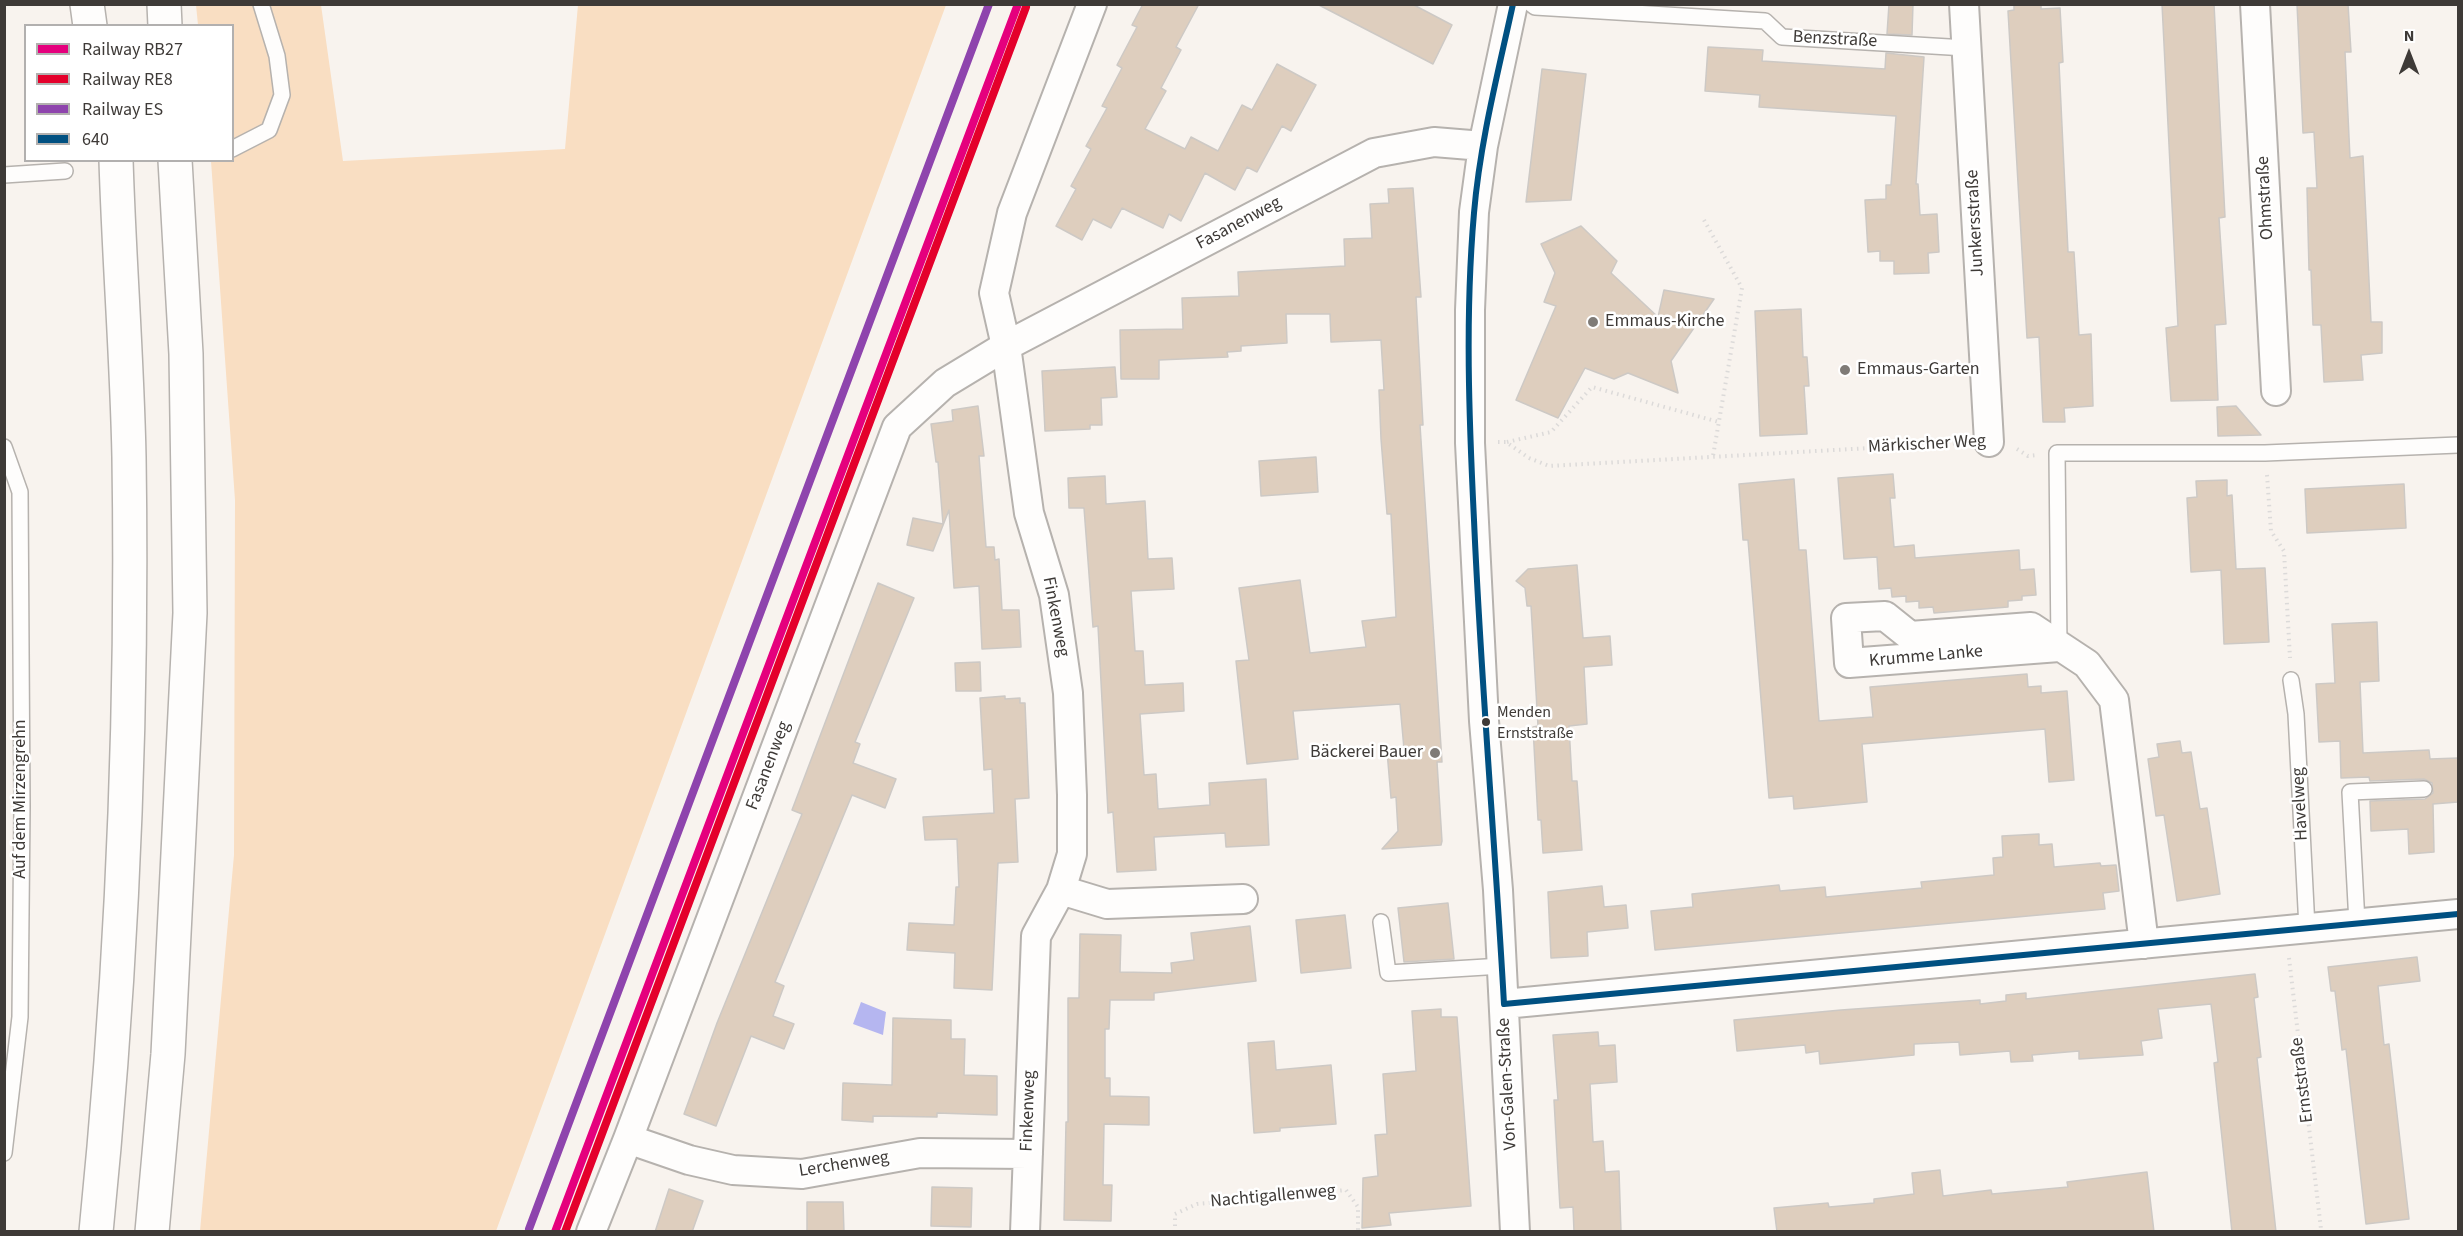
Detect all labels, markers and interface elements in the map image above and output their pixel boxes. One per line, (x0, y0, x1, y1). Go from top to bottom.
legend (24, 24, 234, 162)
north arrow (2379, 24, 2439, 84)
text: N (2404, 25, 2414, 47)
street label: Benzstraße (1792, 27, 1878, 53)
text: Railway RB27 (82, 37, 183, 62)
text: Railway RE8 (82, 67, 173, 92)
text: Railway ES (82, 97, 163, 122)
text: 640 (82, 127, 109, 152)
street label: Ohmstraße (2253, 155, 2279, 241)
street label: Junkersstraße (1962, 169, 1990, 277)
street label: Fasanenweg (1193, 193, 1285, 255)
place label: Emmaus-Kirche (1605, 311, 1724, 333)
marker: Emmaus-Kirche (1586, 315, 1600, 329)
place label: Emmaus-Garten (1857, 359, 1980, 381)
marker: Emmaus-Garten (1838, 363, 1852, 377)
street label: Märkischer Weg (1868, 431, 1986, 459)
street label: Finkenweg (1037, 575, 1073, 659)
street label: Krumme Lanke (1868, 641, 1984, 673)
place label: Menden Ernststraße (1497, 703, 1574, 741)
marker: Menden Ernststraße (1480, 716, 1492, 728)
street label: Auf dem Mirzengrehn (10, 719, 32, 879)
street label: Fasanenweg (742, 719, 796, 813)
place label: Bäckerei Bauer (1310, 742, 1423, 764)
marker: Bäckerei Bauer (1428, 746, 1442, 760)
street label: Havelweg (2288, 767, 2314, 841)
street label: Von-Galen-Straße (1494, 1017, 1522, 1151)
street label: Ernststraße (2287, 1036, 2319, 1124)
street label: Finkenweg (1017, 1070, 1041, 1152)
street label: Lerchenweg (797, 1147, 891, 1183)
street label: Nachtigallenweg (1209, 1181, 1337, 1213)

